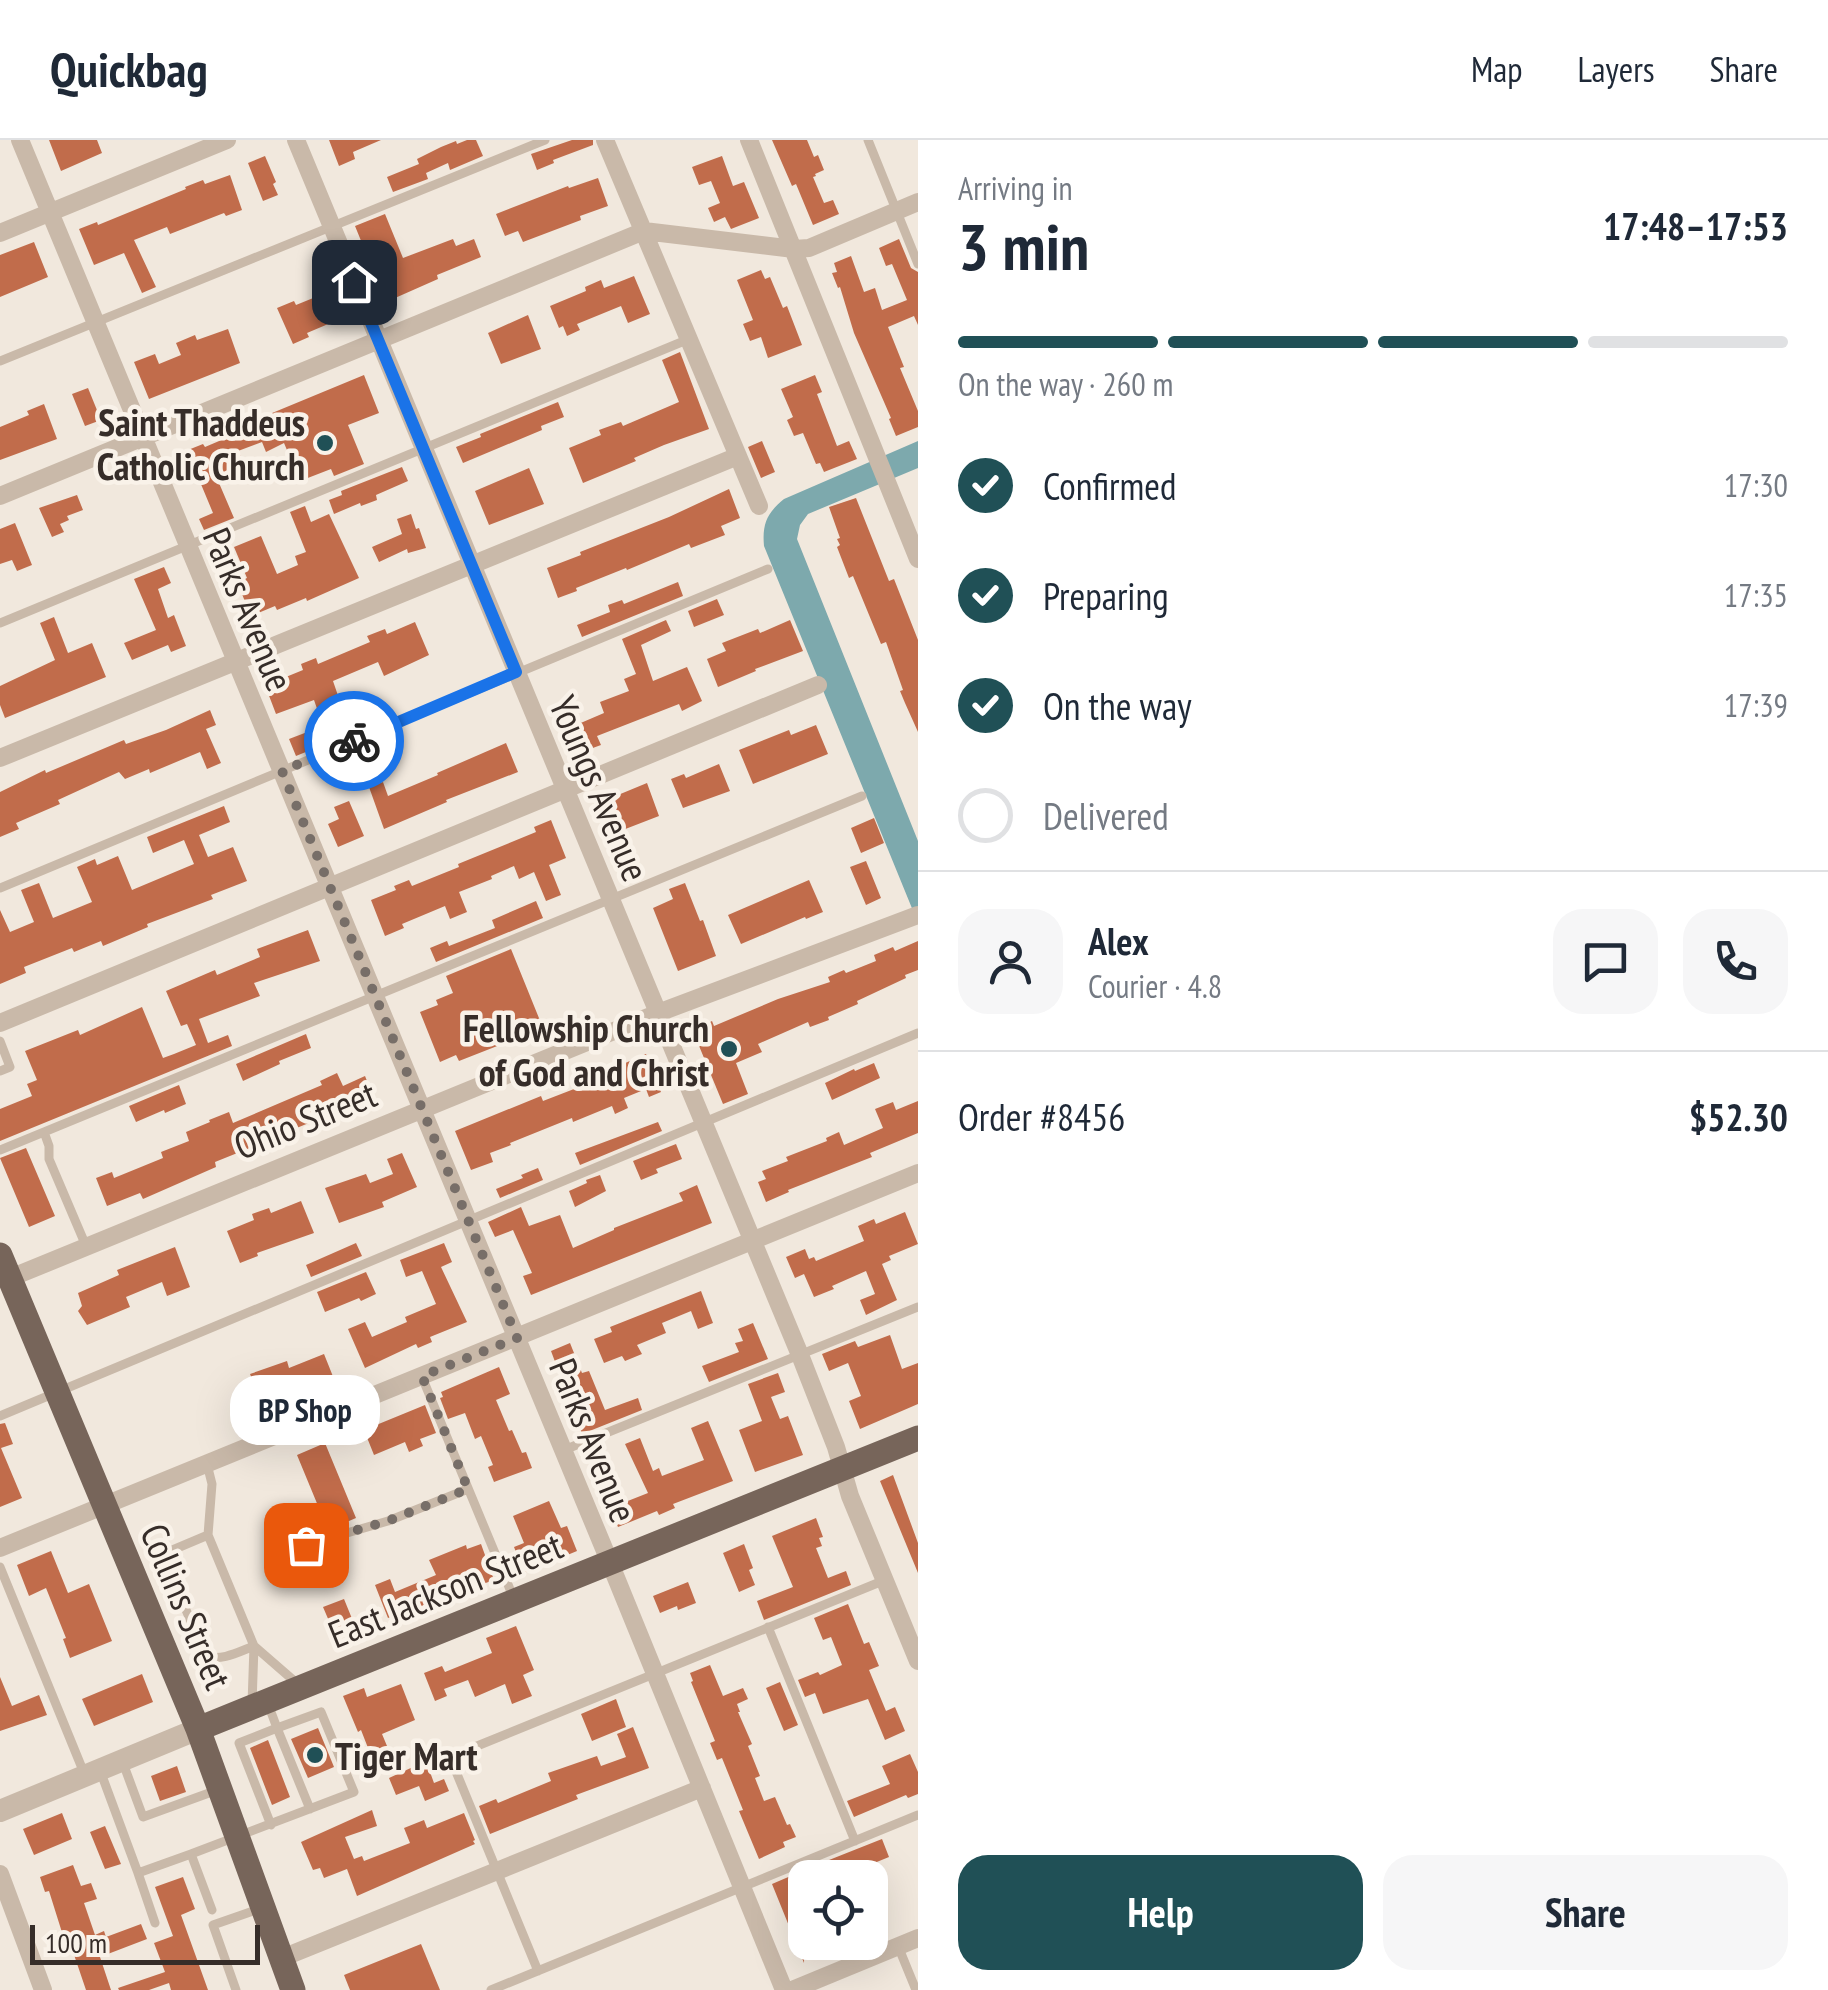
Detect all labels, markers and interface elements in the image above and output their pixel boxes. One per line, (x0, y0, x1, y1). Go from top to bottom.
text: Quickbag (50, 38, 208, 100)
text: Map (1471, 46, 1522, 92)
text: Layers (1577, 46, 1655, 92)
text: Share (1710, 46, 1778, 92)
text: Arriving in (958, 167, 1073, 209)
text: 17:48–17:53 (1603, 201, 1788, 250)
text: 3 min (958, 204, 1089, 288)
pin (312, 240, 397, 325)
icon: home (327, 255, 382, 310)
text: On the way · 260 m (958, 363, 1173, 405)
place label: Saint Thaddeus Catholic Church (97, 397, 305, 490)
marker: Saint Thaddeus Catholic Church (314, 432, 336, 454)
icon: check (958, 458, 1013, 513)
text: Confirmed (1043, 461, 1176, 510)
text: 17:30 (1724, 464, 1788, 506)
street label: Parks Avenue (193, 520, 305, 698)
icon: check (958, 568, 1013, 623)
text: Preparing (1043, 571, 1169, 620)
text: 17:35 (1724, 574, 1788, 616)
icon: check (958, 678, 1013, 733)
text: On the way (1043, 681, 1191, 730)
text: 17:39 (1724, 684, 1788, 726)
street label: Youngs Avenue (539, 688, 661, 888)
courier (304, 691, 404, 791)
icon: bike (327, 714, 382, 769)
text: Delivered (1043, 791, 1169, 840)
button: person (958, 909, 1063, 1014)
button: chat (1553, 909, 1658, 1014)
button: phone (1683, 909, 1788, 1014)
text: Alex (1088, 916, 1149, 965)
text: Courier · 4.8 (1088, 965, 1222, 1007)
place label: Fellowship Church of God and Christ (463, 1003, 709, 1096)
marker: Fellowship Church of God and Christ (718, 1038, 740, 1060)
street label: Ohio Street (227, 1068, 384, 1170)
text: Order #8456 (958, 1092, 1125, 1141)
text: $52.30 (1689, 1092, 1788, 1141)
street label: Parks Avenue (539, 1351, 649, 1529)
callout: BP Shop (231, 1375, 381, 1445)
text: BP Shop (258, 1389, 352, 1431)
pin (264, 1503, 349, 1588)
street label: Collins Street (130, 1516, 244, 1697)
icon: bag (279, 1518, 334, 1573)
street label: East Jackson Street (321, 1520, 570, 1658)
place label: Tiger Mart (335, 1731, 478, 1780)
marker: Tiger Mart (304, 1744, 326, 1766)
button: Help (958, 1855, 1363, 1970)
button: Share (1383, 1855, 1788, 1970)
map controls (788, 1860, 888, 1960)
button: locate (788, 1860, 888, 1960)
scale bar (30, 1920, 260, 1964)
text: 100 m (45, 1924, 107, 1961)

